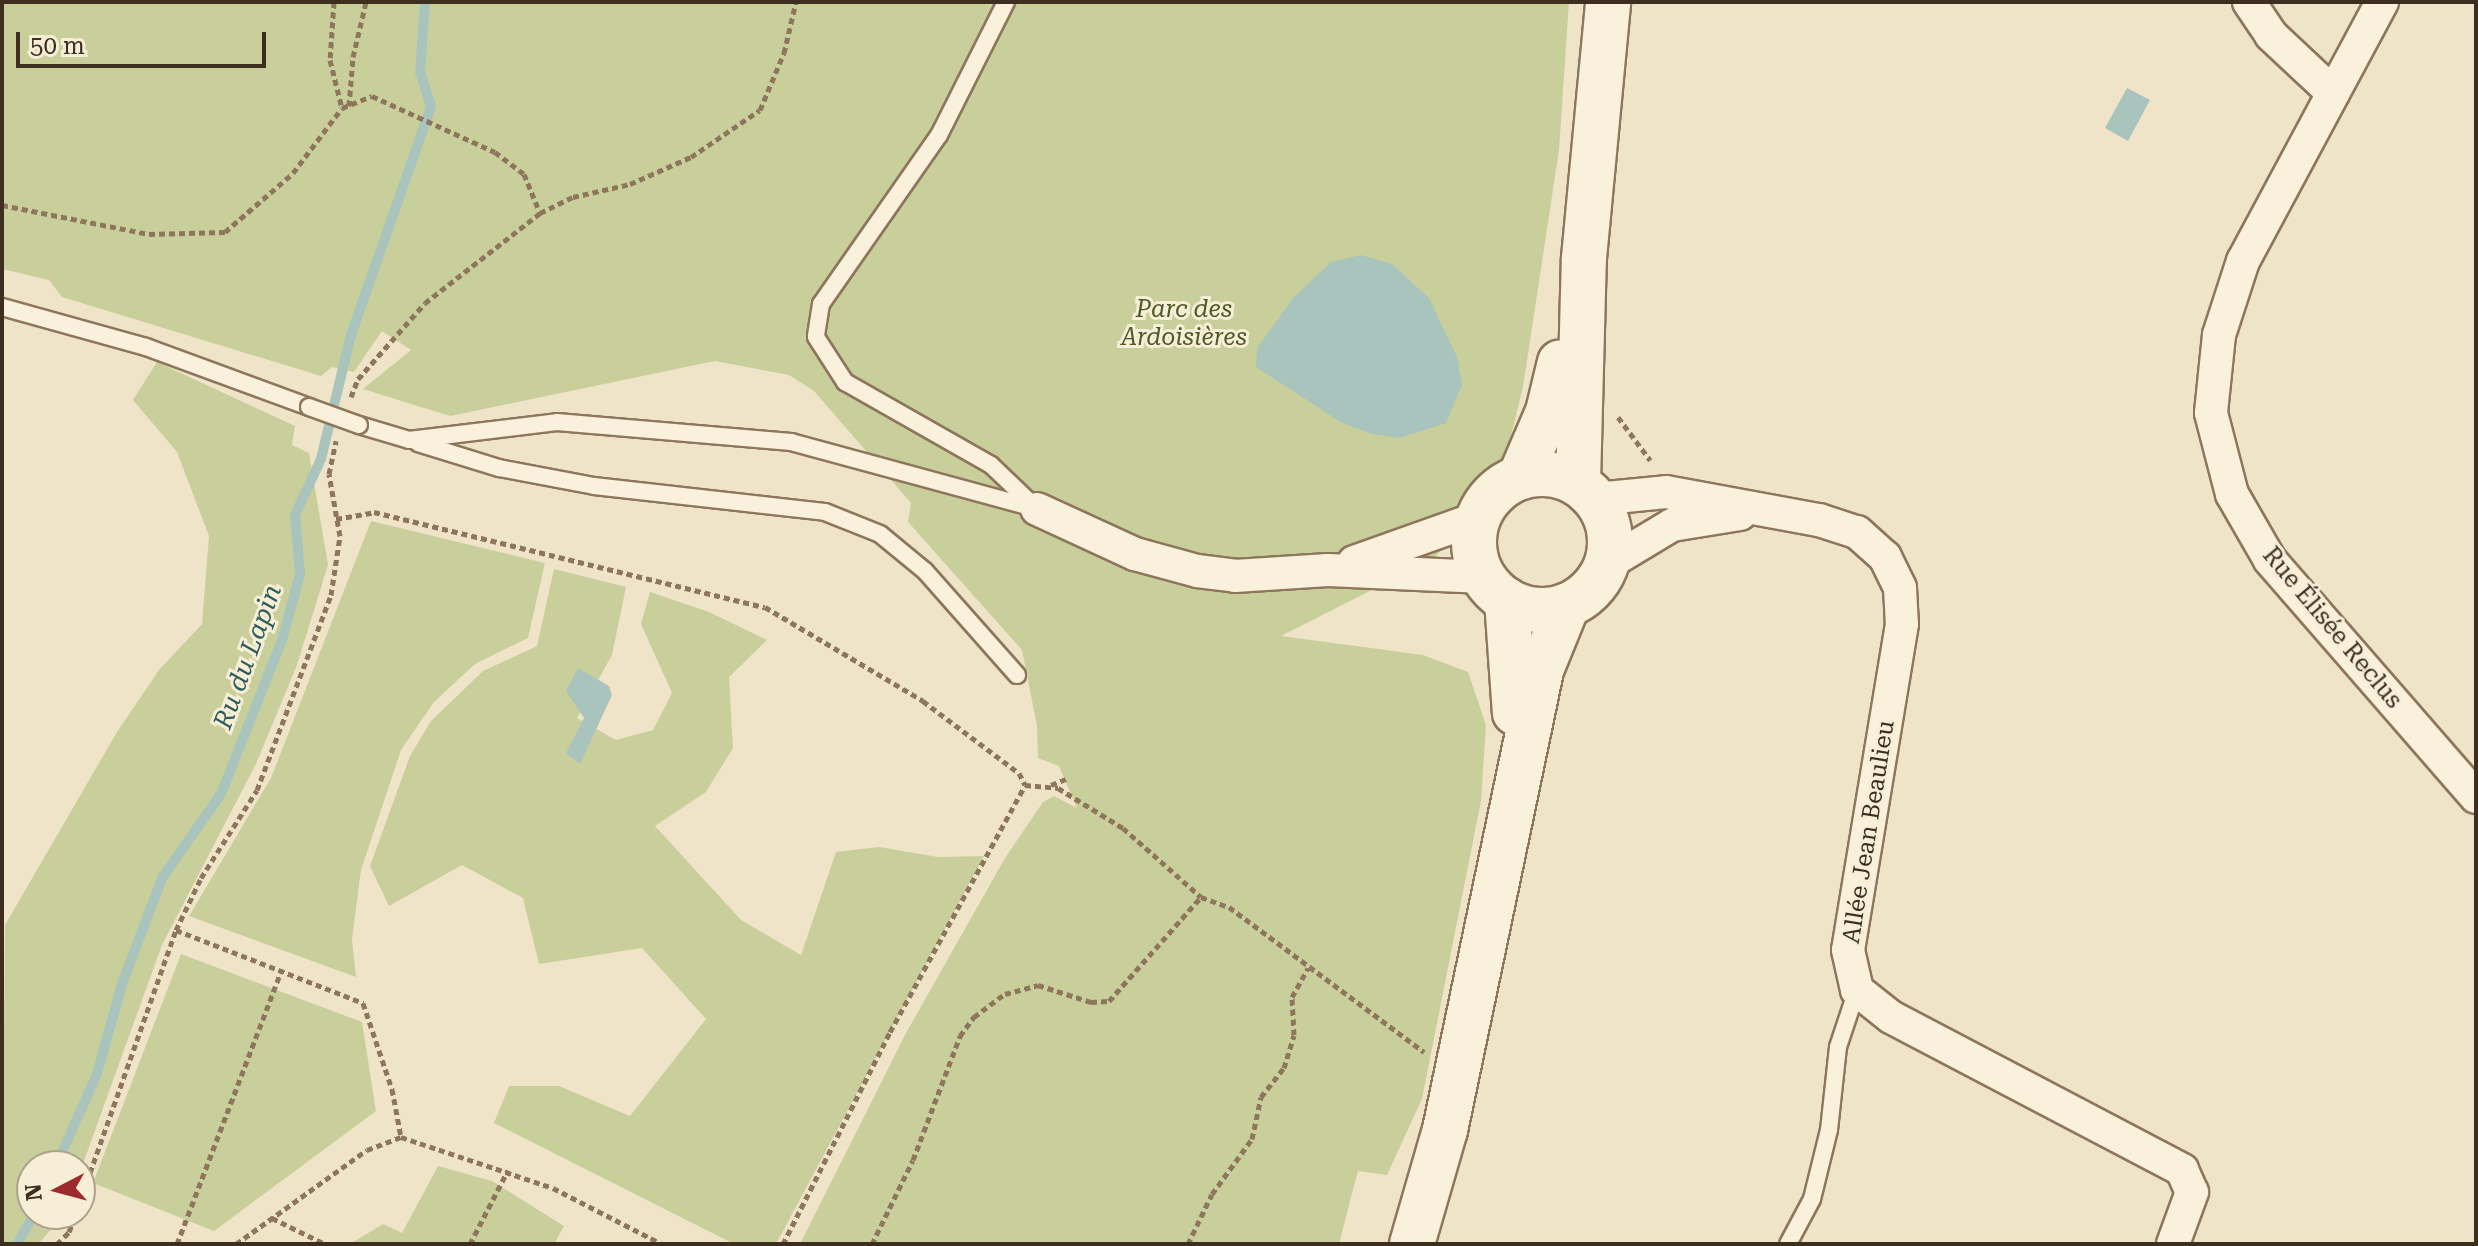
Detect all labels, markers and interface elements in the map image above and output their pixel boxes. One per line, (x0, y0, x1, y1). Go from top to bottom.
scale bar (20, 16, 270, 66)
text: 50 m (30, 32, 85, 60)
park label: Parc des Ardoisières (1121, 296, 1247, 352)
street label: Rue Élisée Reclus (2256, 542, 2408, 714)
water label: Ru du Lapin (207, 581, 289, 733)
street label: Allée Jean Beaulieu (1837, 718, 1901, 946)
north arrow (16, 1150, 96, 1230)
text: N (20, 1183, 47, 1202)

